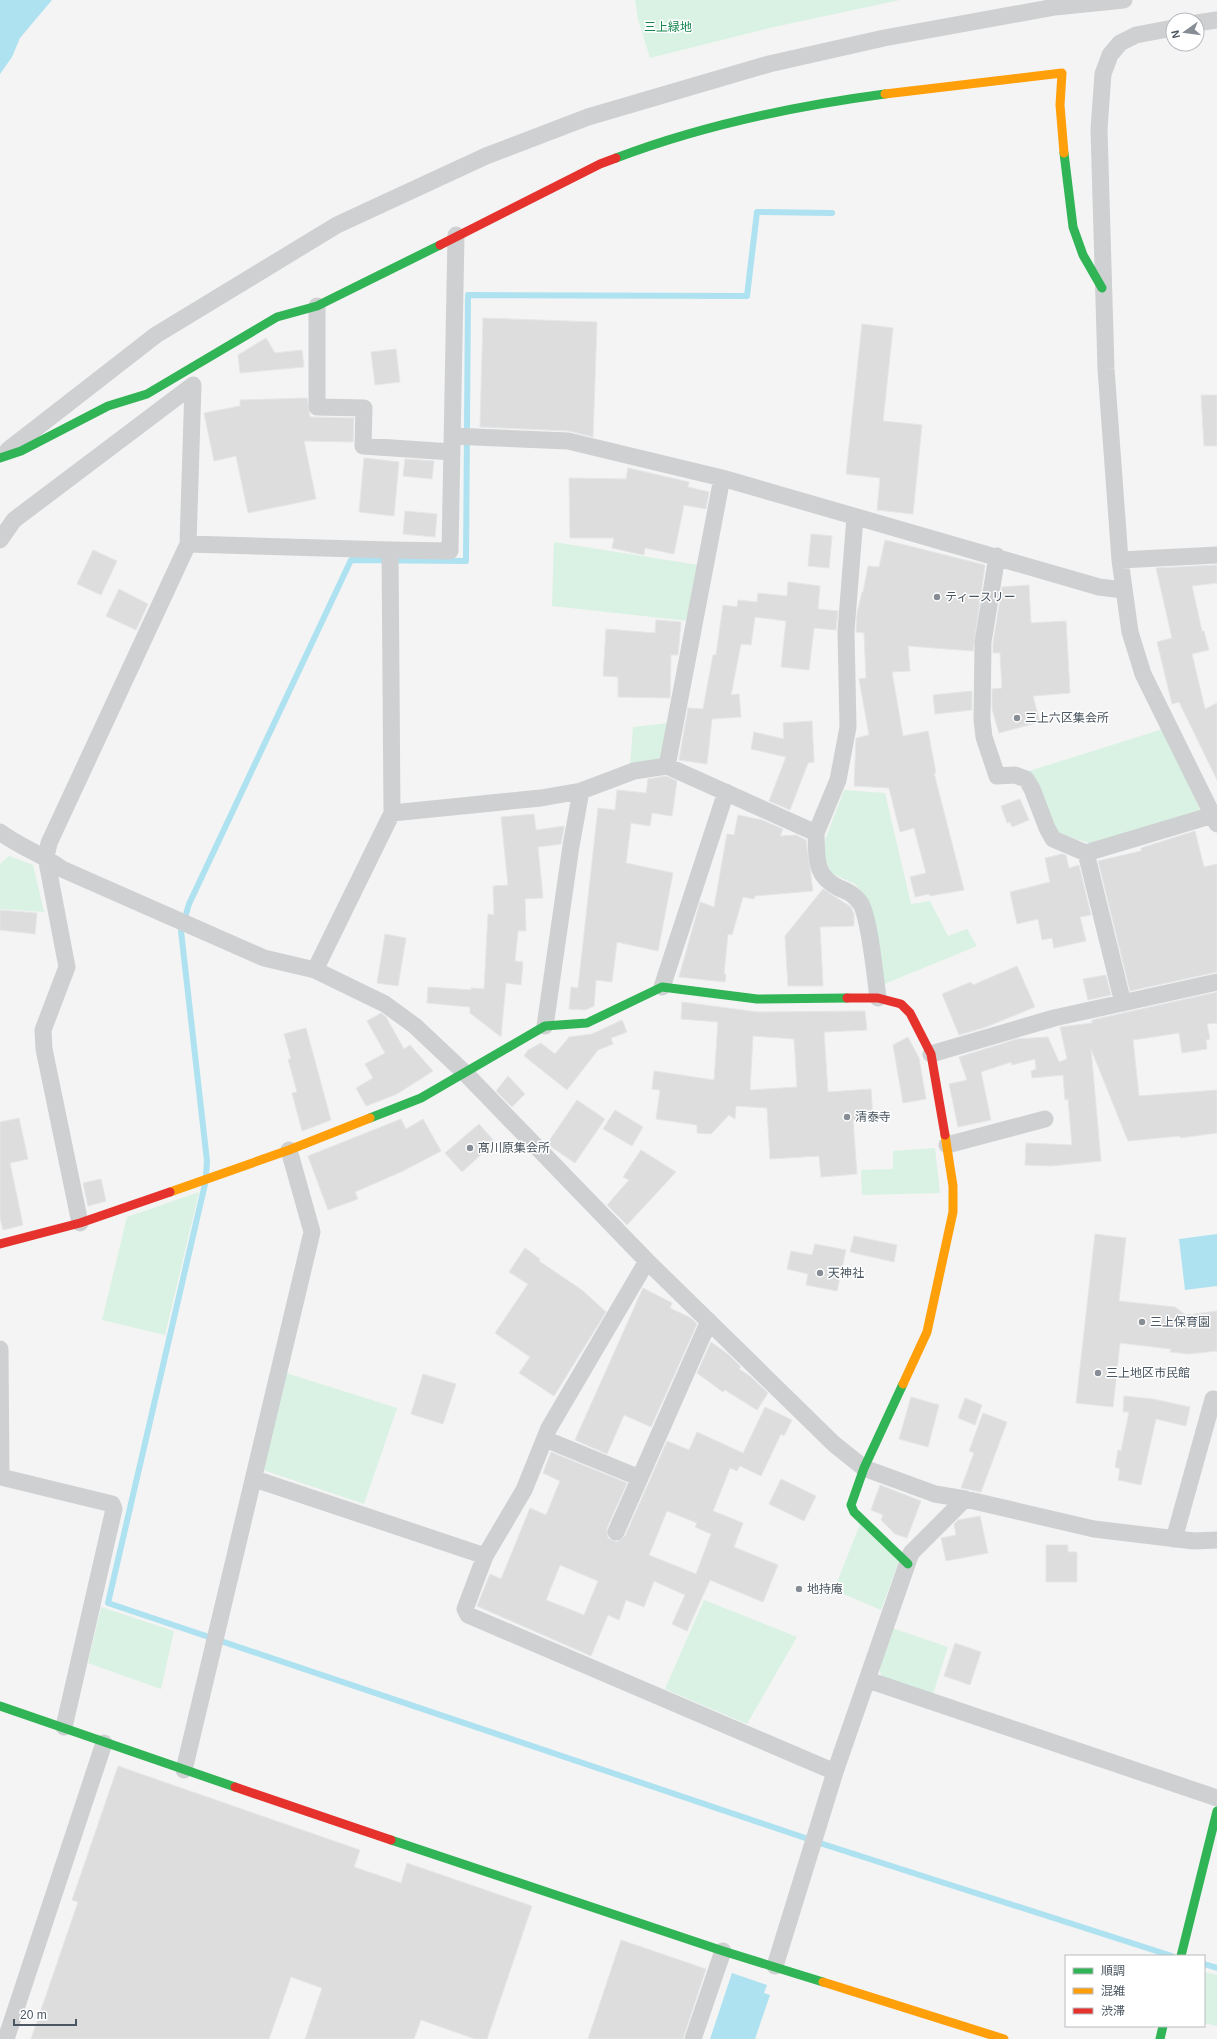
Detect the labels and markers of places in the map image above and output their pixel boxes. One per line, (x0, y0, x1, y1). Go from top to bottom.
place label: ティースリー (945, 590, 1016, 604)
marker: ティースリー (932, 592, 942, 602)
place label: 三上六区集会所 (1025, 711, 1109, 725)
marker: 三上六区集会所 (1012, 713, 1022, 723)
place label: 清泰寺 (855, 1110, 891, 1124)
marker: 清泰寺 (842, 1112, 852, 1122)
place label: 髙川原集会所 (478, 1141, 550, 1155)
marker: 髙川原集会所 (465, 1143, 475, 1153)
place label: 天神社 (828, 1266, 864, 1280)
marker: 天神社 (815, 1268, 825, 1278)
place label: 三上保育園 (1150, 1315, 1210, 1329)
marker: 三上保育園 (1137, 1317, 1147, 1327)
place label: 三上地区市民館 (1106, 1366, 1190, 1380)
marker: 三上地区市民館 (1093, 1368, 1103, 1378)
place label: 地持庵 (807, 1582, 843, 1596)
marker: 地持庵 (794, 1584, 804, 1594)

